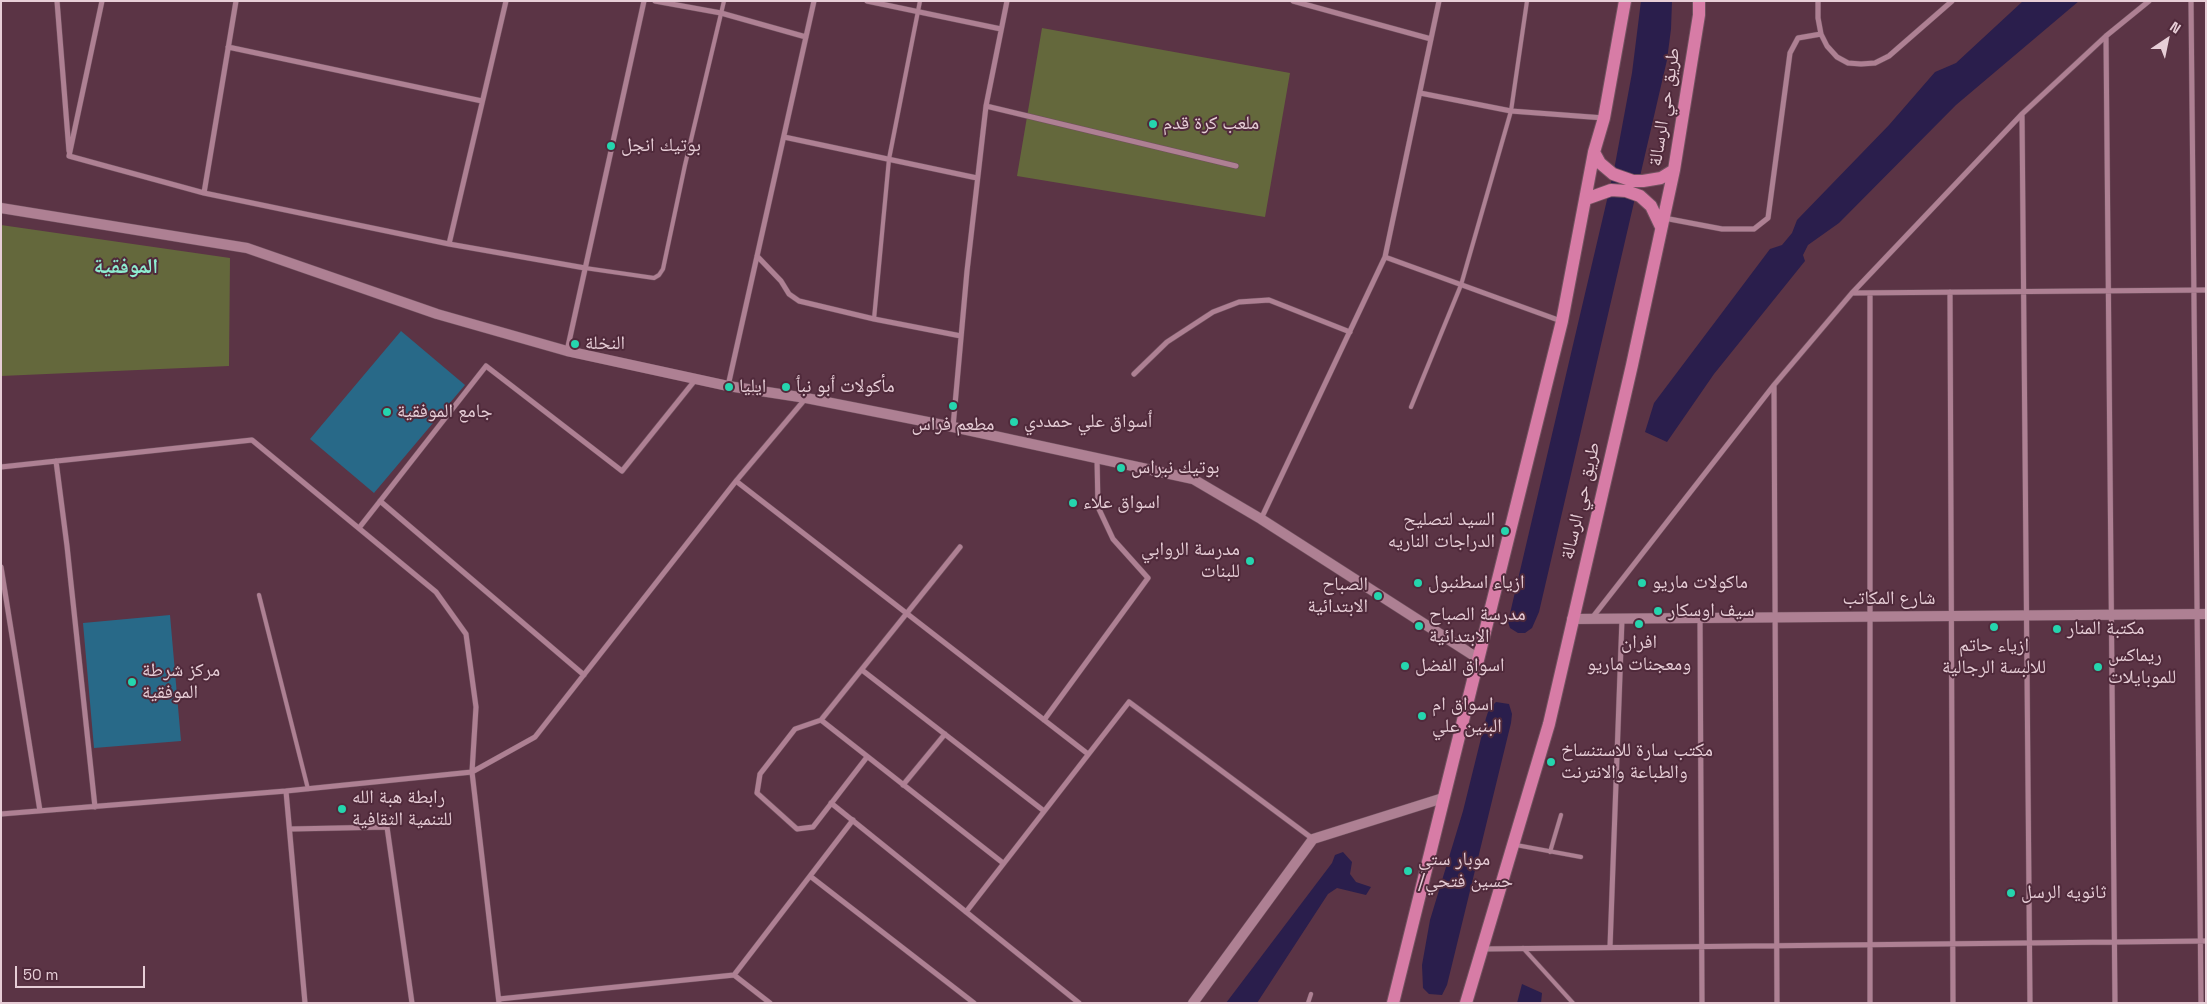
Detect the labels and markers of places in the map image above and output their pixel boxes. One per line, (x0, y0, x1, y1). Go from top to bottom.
place label: ملعب كرة قدم (1163, 113, 1259, 135)
marker: ملعب كرة قدم (1147, 118, 1159, 130)
place label: بوتيك انجل (621, 135, 701, 157)
marker: بوتيك انجل (605, 140, 617, 152)
place label: النخلة (585, 333, 625, 355)
marker: النخلة (569, 338, 581, 350)
place label: ايليا (739, 376, 766, 398)
place label: مأكولات ٲبو نبٲ (796, 376, 895, 398)
marker: ايليا (723, 381, 735, 393)
marker: مأكولات ٲبو نبٲ (780, 381, 792, 393)
marker: مطعم فراس (947, 400, 959, 412)
place label: جامع الموفقية (397, 401, 493, 423)
marker: جامع الموفقية (381, 406, 393, 418)
place label: ٲسواق علي حمددي (1024, 411, 1152, 433)
place label: مطعم فراس (912, 414, 994, 436)
marker: ٲسواق علي حمددي (1008, 416, 1020, 428)
place label: بوتيك نبراس (1131, 457, 1220, 479)
marker: بوتيك نبراس (1115, 462, 1127, 474)
place label: اسواق علاء (1083, 492, 1160, 514)
marker: اسواق علاء (1067, 497, 1079, 509)
place label: السيد لتصليح الدراجات الناريه (1388, 509, 1495, 553)
marker: السيد لتصليح الدراجات الناريه (1499, 525, 1511, 537)
place label: مدرسة الروابي للبنات (1141, 539, 1240, 583)
marker: مدرسة الروابي للبنات (1244, 555, 1256, 567)
place label: ازياء اسطنبول (1428, 572, 1525, 594)
place label: ماكولات ماريو (1652, 572, 1748, 594)
place label: الصباح الابتدائية (1307, 574, 1368, 618)
marker: ازياء اسطنبول (1412, 577, 1424, 589)
marker: ماكولات ماريو (1636, 577, 1648, 589)
marker: الصباح الابتدائية (1372, 590, 1384, 602)
place label: سيف اوسكار (1668, 600, 1755, 622)
place label: مدرسة الصباح الابتدائية (1429, 604, 1526, 648)
marker: سيف اوسكار (1652, 605, 1664, 617)
marker: افران ومعجنات ماريو (1633, 618, 1645, 630)
place label: مكتبة المنار (2067, 618, 2144, 640)
marker: مدرسة الصباح الابتدائية (1413, 620, 1425, 632)
marker: ازياء حاتم للالبسة الرجالية (1988, 621, 2000, 633)
marker: مكتبة المنار (2051, 623, 2063, 635)
place label: افران ومعجنات ماريو (1587, 632, 1691, 676)
place label: ازياء حاتم للالبسة الرجالية (1942, 635, 2046, 679)
place label: ريماكس للموبايلات (2108, 645, 2176, 689)
place label: اسواق الفضل (1415, 655, 1505, 677)
place label: مركز شرطة الموفقية (142, 660, 220, 704)
marker: اسواق الفضل (1399, 660, 1411, 672)
marker: ريماكس للموبايلات (2092, 661, 2104, 673)
marker: مركز شرطة الموفقية (126, 676, 138, 688)
place label: اسواق ام البنين علي (1432, 694, 1502, 738)
marker: اسواق ام البنين علي (1416, 710, 1428, 722)
place label: مكتب سارة للاستنساخ والطباعة والانترنت (1561, 740, 1713, 784)
marker: مكتب سارة للاستنساخ والطباعة والانترنت (1545, 756, 1557, 768)
place label: رابطة هبة الله للتنمية الثقافية (352, 787, 452, 831)
marker: رابطة هبة الله للتنمية الثقافية (336, 803, 348, 815)
place label: موبار ستي /حسين فتحي (1418, 849, 1513, 893)
marker: موبار ستي /حسين فتحي (1402, 865, 1414, 877)
place label: ثانويه الرسل (2021, 882, 2106, 904)
marker: ثانويه الرسل (2005, 887, 2017, 899)

